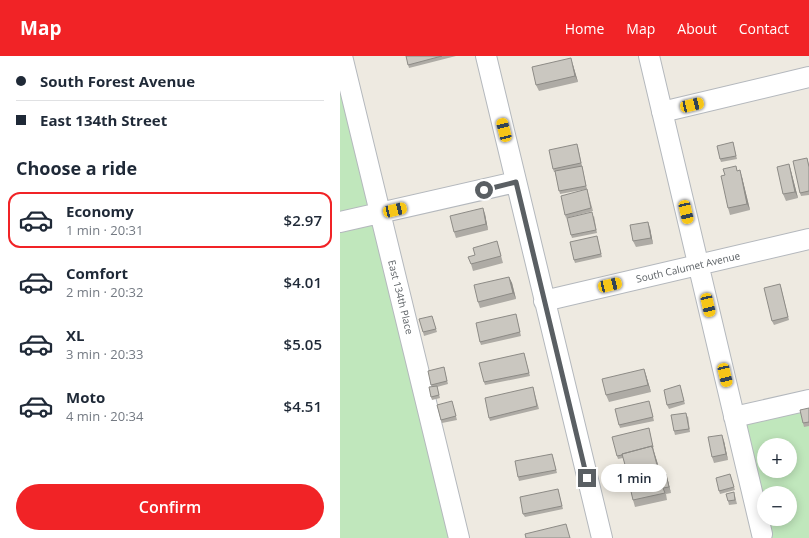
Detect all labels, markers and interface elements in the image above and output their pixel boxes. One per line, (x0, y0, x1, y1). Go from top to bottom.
text: Map (20, 15, 61, 41)
text: Home (565, 19, 604, 38)
text: Map (626, 19, 655, 38)
text: About (677, 19, 717, 38)
text: Contact (739, 19, 789, 38)
text: South Forest Avenue (40, 71, 195, 91)
car (679, 96, 705, 114)
text: East 134th Street (40, 110, 167, 130)
car (495, 117, 513, 143)
text: Choose a ride (16, 156, 137, 180)
route start (475, 181, 493, 199)
car (677, 199, 695, 225)
text: Economy (66, 201, 134, 221)
car (382, 201, 408, 219)
icon: car (18, 202, 54, 238)
text: $2.97 (284, 210, 322, 230)
text: 1 min · 20:31 (66, 221, 143, 239)
street label: South Calumet Avenue (635, 248, 742, 286)
street label: East 134th Place (385, 258, 417, 336)
text: Comfort (66, 263, 128, 283)
icon: car (18, 264, 54, 300)
text: $4.01 (284, 272, 322, 292)
car (597, 276, 623, 294)
text: 2 min · 20:32 (66, 283, 143, 301)
car (699, 292, 717, 318)
text: XL (66, 325, 84, 345)
icon: car (18, 326, 54, 362)
text: $5.05 (284, 334, 322, 354)
text: 3 min · 20:33 (66, 345, 143, 363)
car (716, 362, 734, 388)
text: Moto (66, 387, 105, 407)
icon: car (18, 388, 54, 424)
text: $4.51 (284, 396, 322, 416)
text: 4 min · 20:34 (66, 407, 143, 425)
map controls (757, 438, 797, 526)
button: + (757, 438, 797, 478)
callout: 1 min (601, 464, 667, 492)
route end (578, 469, 596, 487)
text: 1 min (616, 469, 652, 487)
button: Confirm (16, 484, 324, 530)
button: − (757, 486, 797, 526)

